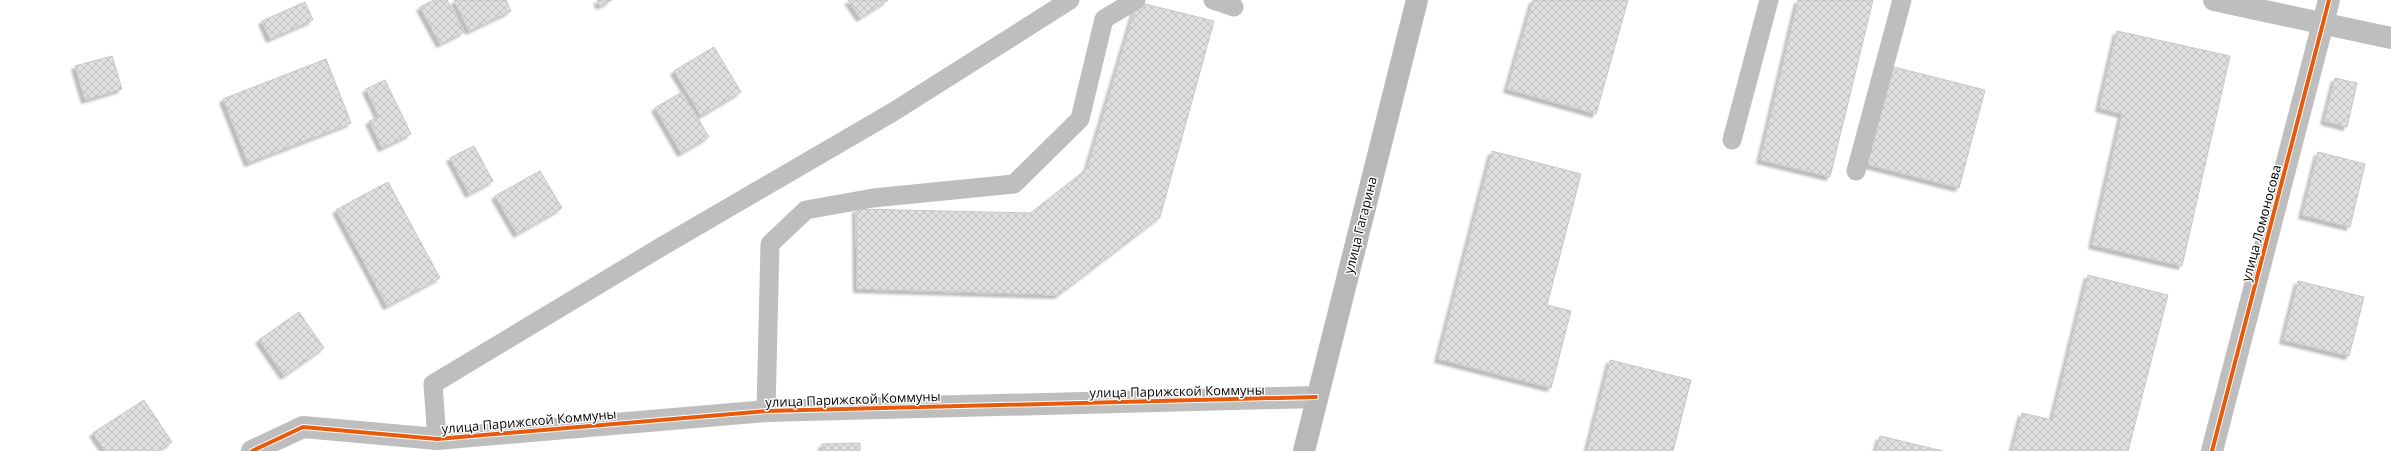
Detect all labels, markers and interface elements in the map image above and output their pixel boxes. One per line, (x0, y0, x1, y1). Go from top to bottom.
street label: улица Ломоносова (2237, 163, 2285, 283)
street label: улица Гагарина (1339, 175, 1381, 275)
street label: улица Парижской Коммуны (1089, 380, 1265, 402)
street label: улица Парижской Коммуны (765, 387, 941, 411)
street label: улица Парижской Коммуны (441, 404, 617, 438)

